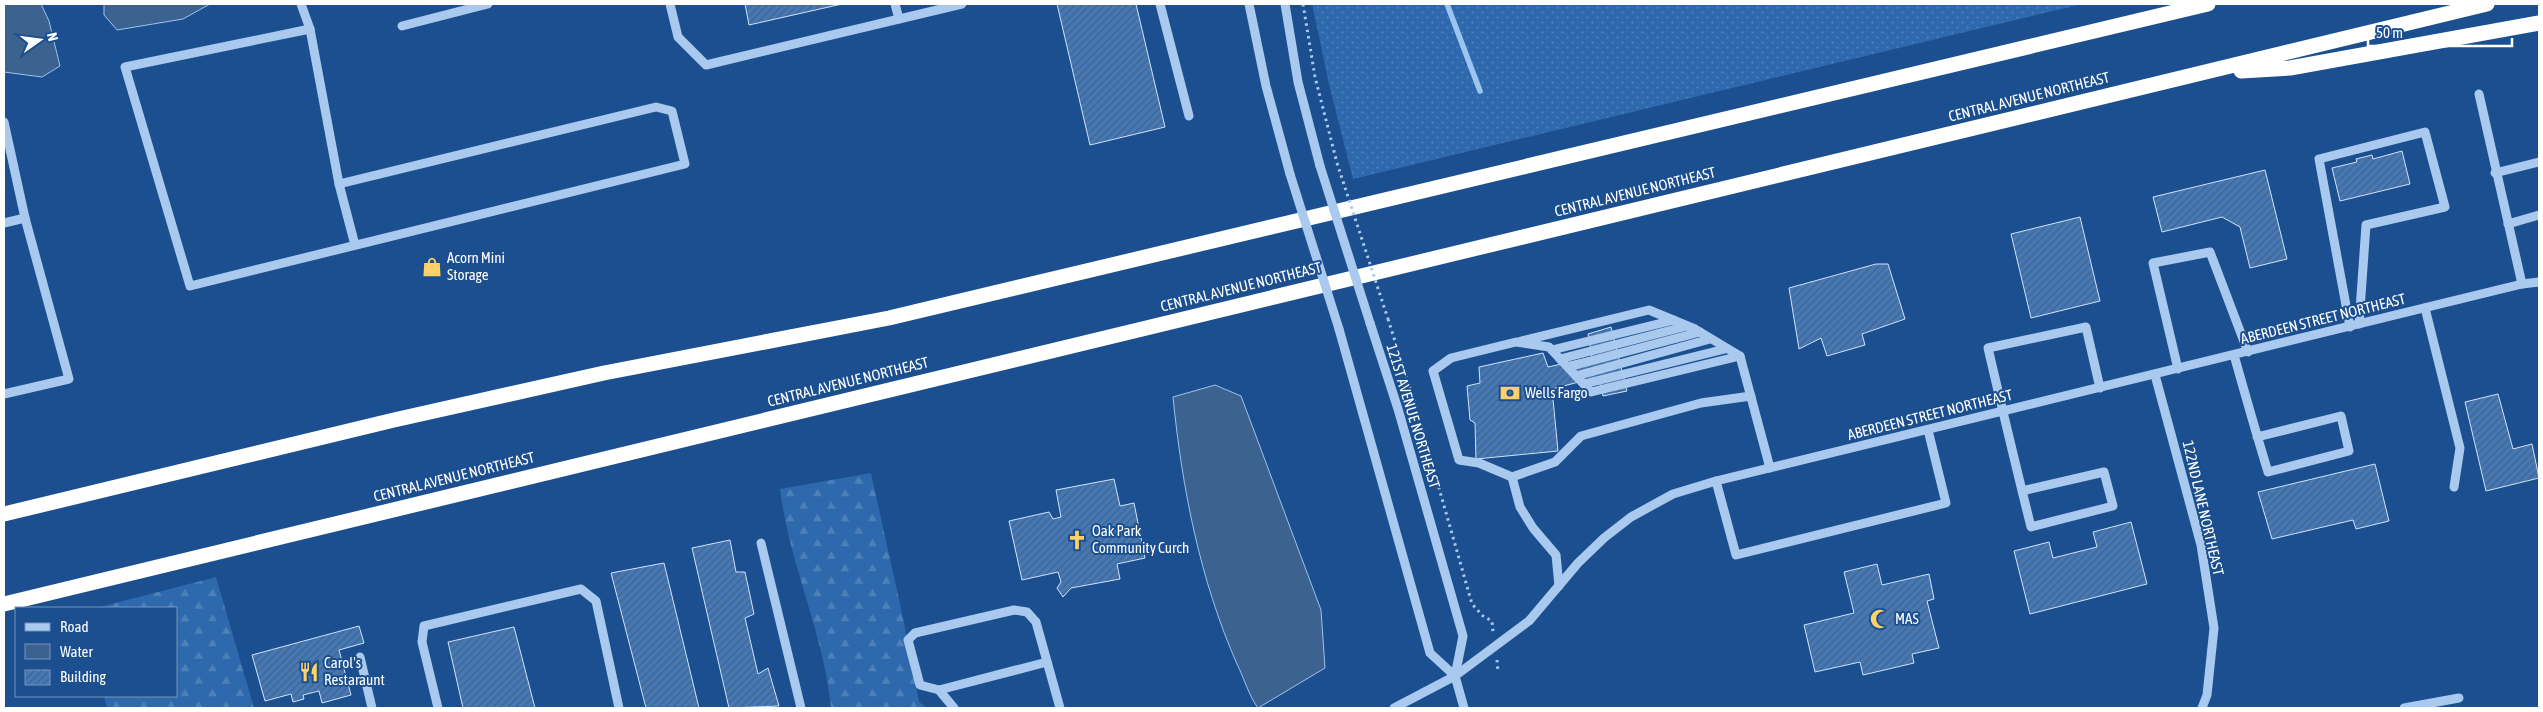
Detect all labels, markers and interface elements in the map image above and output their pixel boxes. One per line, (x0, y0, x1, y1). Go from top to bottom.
north arrow (15, 15, 65, 65)
scale bar (2368, 15, 2512, 47)
text: 50 m (2376, 24, 2403, 41)
text: N (44, 31, 61, 43)
street label: CENTRAL AVENUE NORTHEAST (1947, 68, 2112, 125)
street label: CENTRAL AVENUE NORTHEAST (1553, 163, 1718, 220)
place label: Acorn Mini Storage (447, 249, 505, 283)
shop icon: Acorn Mini Storage (421, 256, 443, 278)
street label: CENTRAL AVENUE NORTHEAST (1159, 258, 1324, 315)
street label: ABERDEEN STREET NORTHEAST (2239, 290, 2407, 347)
street label: 121ST AVENUE NORTHEAST (1383, 342, 1444, 490)
street label: CENTRAL AVENUE NORTHEAST (766, 353, 931, 410)
bank icon: Wells Fargo (1499, 382, 1521, 404)
place label: Wells Fargo (1525, 384, 1587, 401)
street label: ABERDEEN STREET NORTHEAST (1846, 386, 2014, 443)
street label: 122ND LANE NORTHEAST (2180, 439, 2227, 577)
street label: CENTRAL AVENUE NORTHEAST (372, 448, 537, 505)
place label: Oak Park Community Curch (1092, 522, 1189, 556)
church icon: Oak Park Community Curch (1066, 529, 1088, 551)
legend (15, 607, 178, 697)
mosque icon: MAS (1869, 608, 1891, 630)
place label: MAS (1895, 610, 1919, 627)
text: Road (60, 618, 89, 635)
text: Water (60, 643, 93, 660)
place label: Carol's Restaraunt (324, 654, 385, 688)
restaurant icon: Carol's Restaraunt (298, 661, 320, 683)
text: Building (60, 668, 106, 685)

